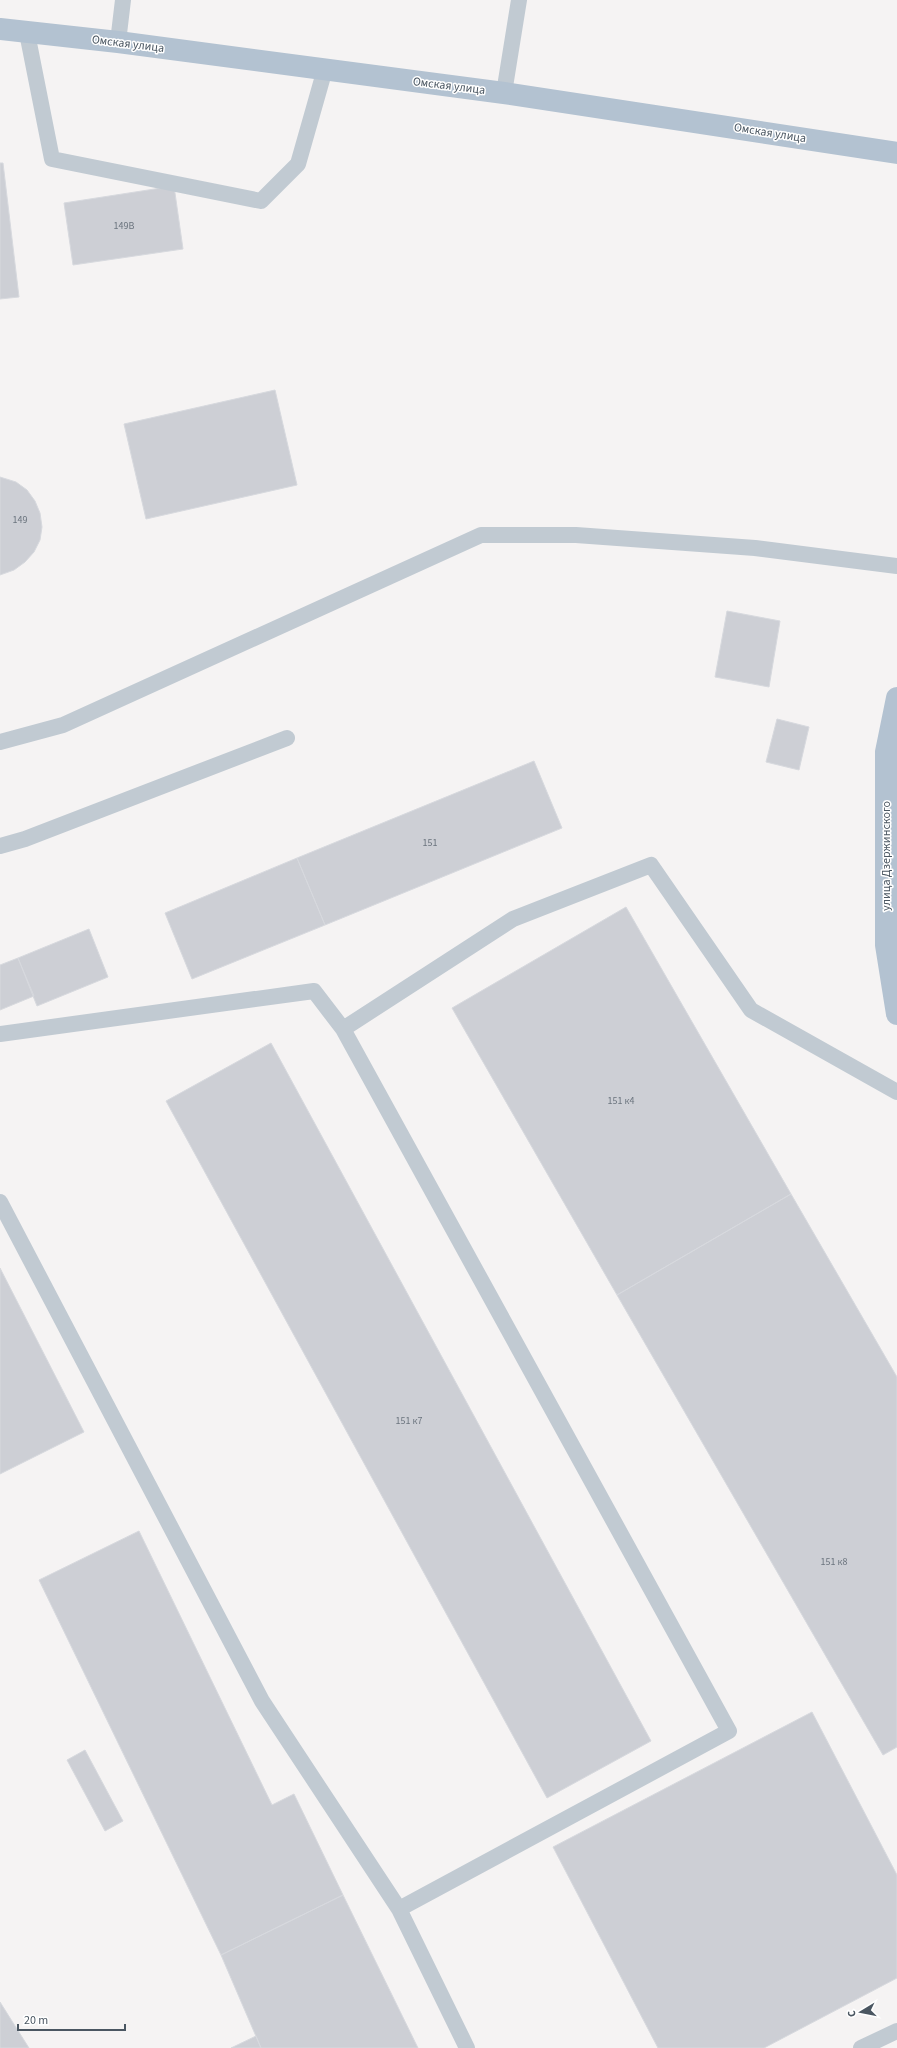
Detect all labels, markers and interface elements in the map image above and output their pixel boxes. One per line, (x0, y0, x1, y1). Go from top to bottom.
street label: Омская улица (91, 31, 165, 57)
street label: Омская улица (412, 73, 486, 99)
street label: Омская улица (733, 119, 807, 147)
house number: 149В (114, 219, 135, 233)
house number: 149 (13, 513, 27, 527)
street label: улица Дзержинского (878, 801, 895, 911)
house number: 151 (423, 836, 437, 850)
house number: 151 к4 (608, 1094, 634, 1108)
house number: 151 к7 (396, 1414, 422, 1428)
house number: 151 к8 (821, 1555, 847, 1569)
north arrow (841, 1992, 881, 2032)
scale bar (18, 2006, 125, 2032)
text: С (844, 2009, 860, 2018)
text: 20 m (24, 2012, 48, 2029)

